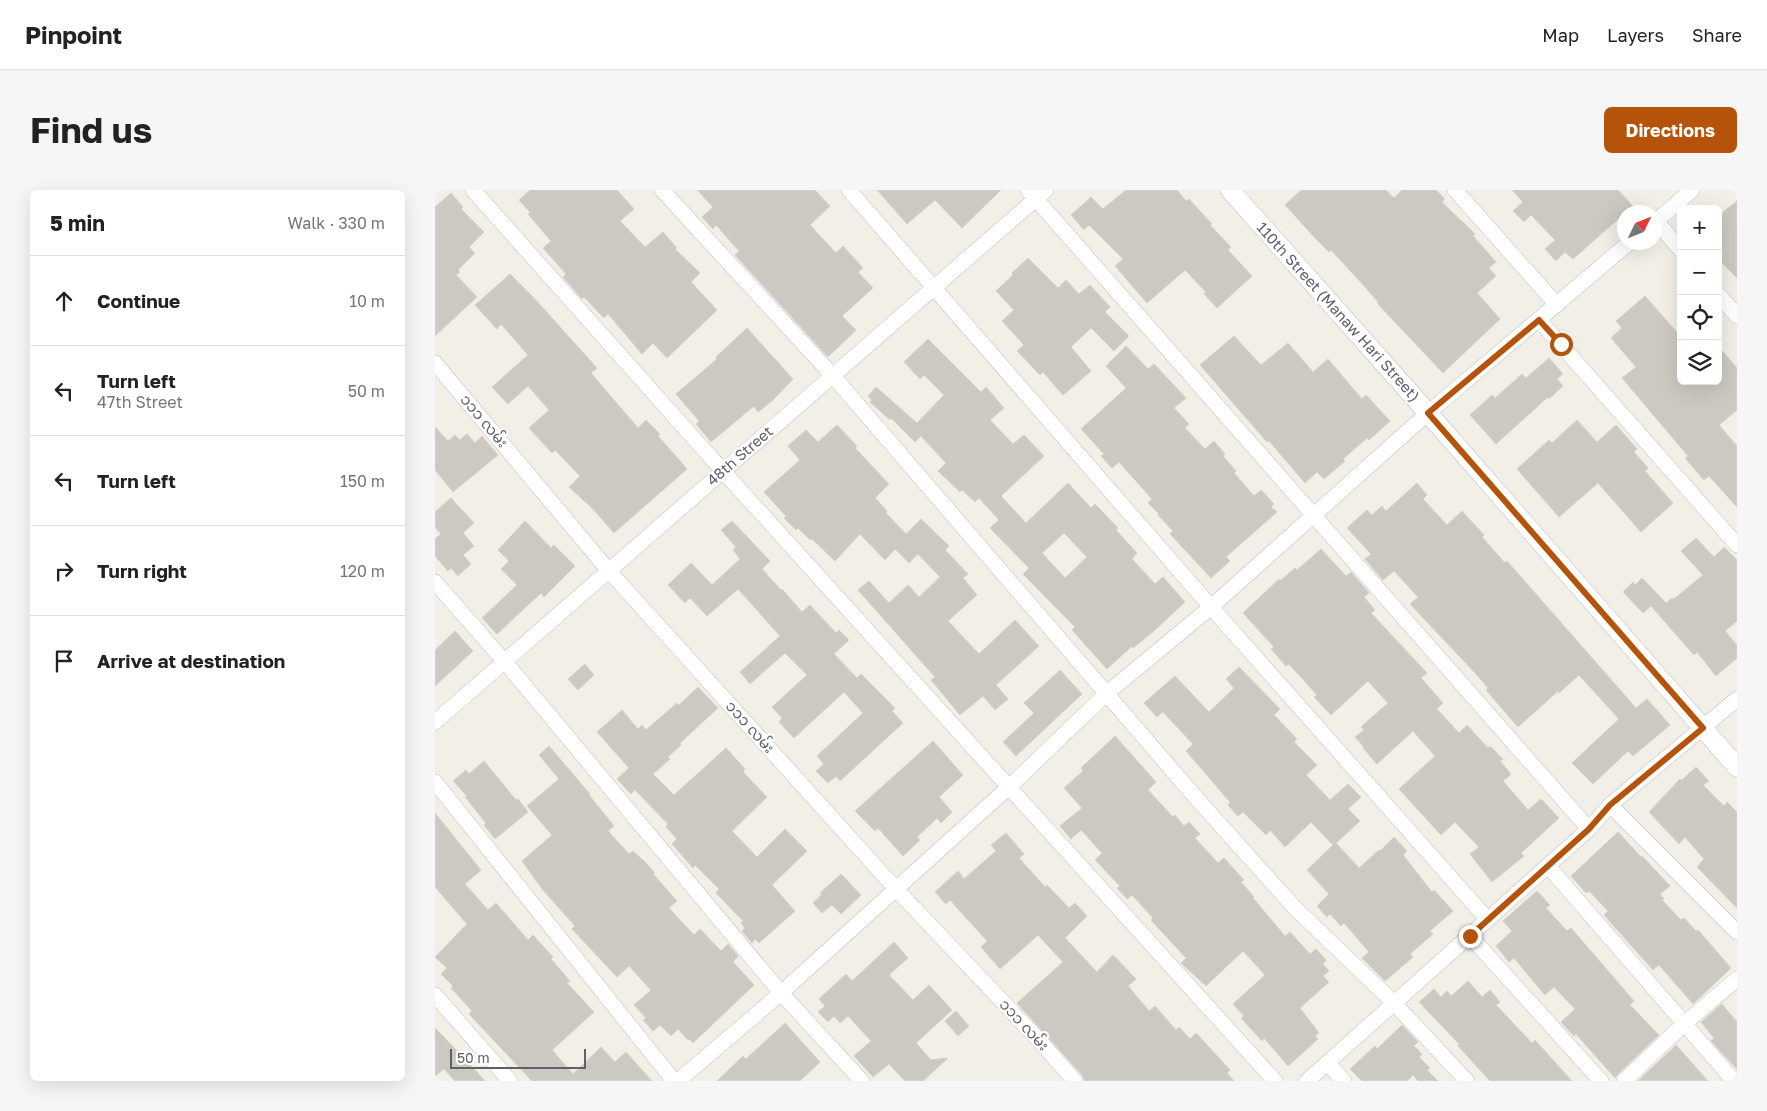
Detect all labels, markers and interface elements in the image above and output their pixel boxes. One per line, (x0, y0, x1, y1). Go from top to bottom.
text: Pinpoint (25, 20, 122, 49)
text: Map (1542, 24, 1579, 46)
text: Layers (1607, 24, 1664, 46)
text: Share (1692, 24, 1742, 46)
button: Directions (1604, 107, 1737, 153)
text: Find us (30, 109, 152, 151)
north arrow (1617, 205, 1662, 250)
map controls (1677, 205, 1722, 385)
button: + (1677, 205, 1722, 250)
text: 5 min (50, 210, 105, 236)
text: Walk · 330 m (287, 213, 385, 233)
street label: 110th Street (Manaw Hari Street) (1253, 218, 1424, 405)
button: − (1677, 250, 1722, 295)
icon: ahead (50, 287, 78, 315)
text: Continue (97, 289, 180, 312)
text: 10 m (349, 291, 385, 311)
button: locate (1677, 295, 1722, 340)
route start (1550, 333, 1573, 356)
button: layers (1677, 340, 1722, 385)
text: Turn left (97, 369, 176, 392)
icon: left (50, 377, 78, 405)
text: 50 m (348, 381, 385, 401)
street label: ၁၁၁ လမ်း (457, 390, 512, 451)
text: 47th Street (97, 392, 183, 412)
street label: 48th Street (703, 422, 776, 489)
icon: left (50, 467, 78, 495)
text: Turn left (97, 469, 176, 492)
text: 150 m (340, 471, 385, 491)
icon: right (50, 557, 78, 585)
text: Turn right (97, 559, 187, 582)
text: 120 m (340, 561, 385, 581)
icon: arrive (50, 647, 78, 675)
text: Arrive at destination (97, 649, 285, 672)
street label: ၁၁၁ လမ်း (723, 697, 779, 756)
route end (1459, 925, 1482, 948)
street label: ၁၁၁ လမ်း (996, 995, 1053, 1054)
scale bar (450, 1046, 586, 1069)
text: 50 m (457, 1049, 490, 1066)

